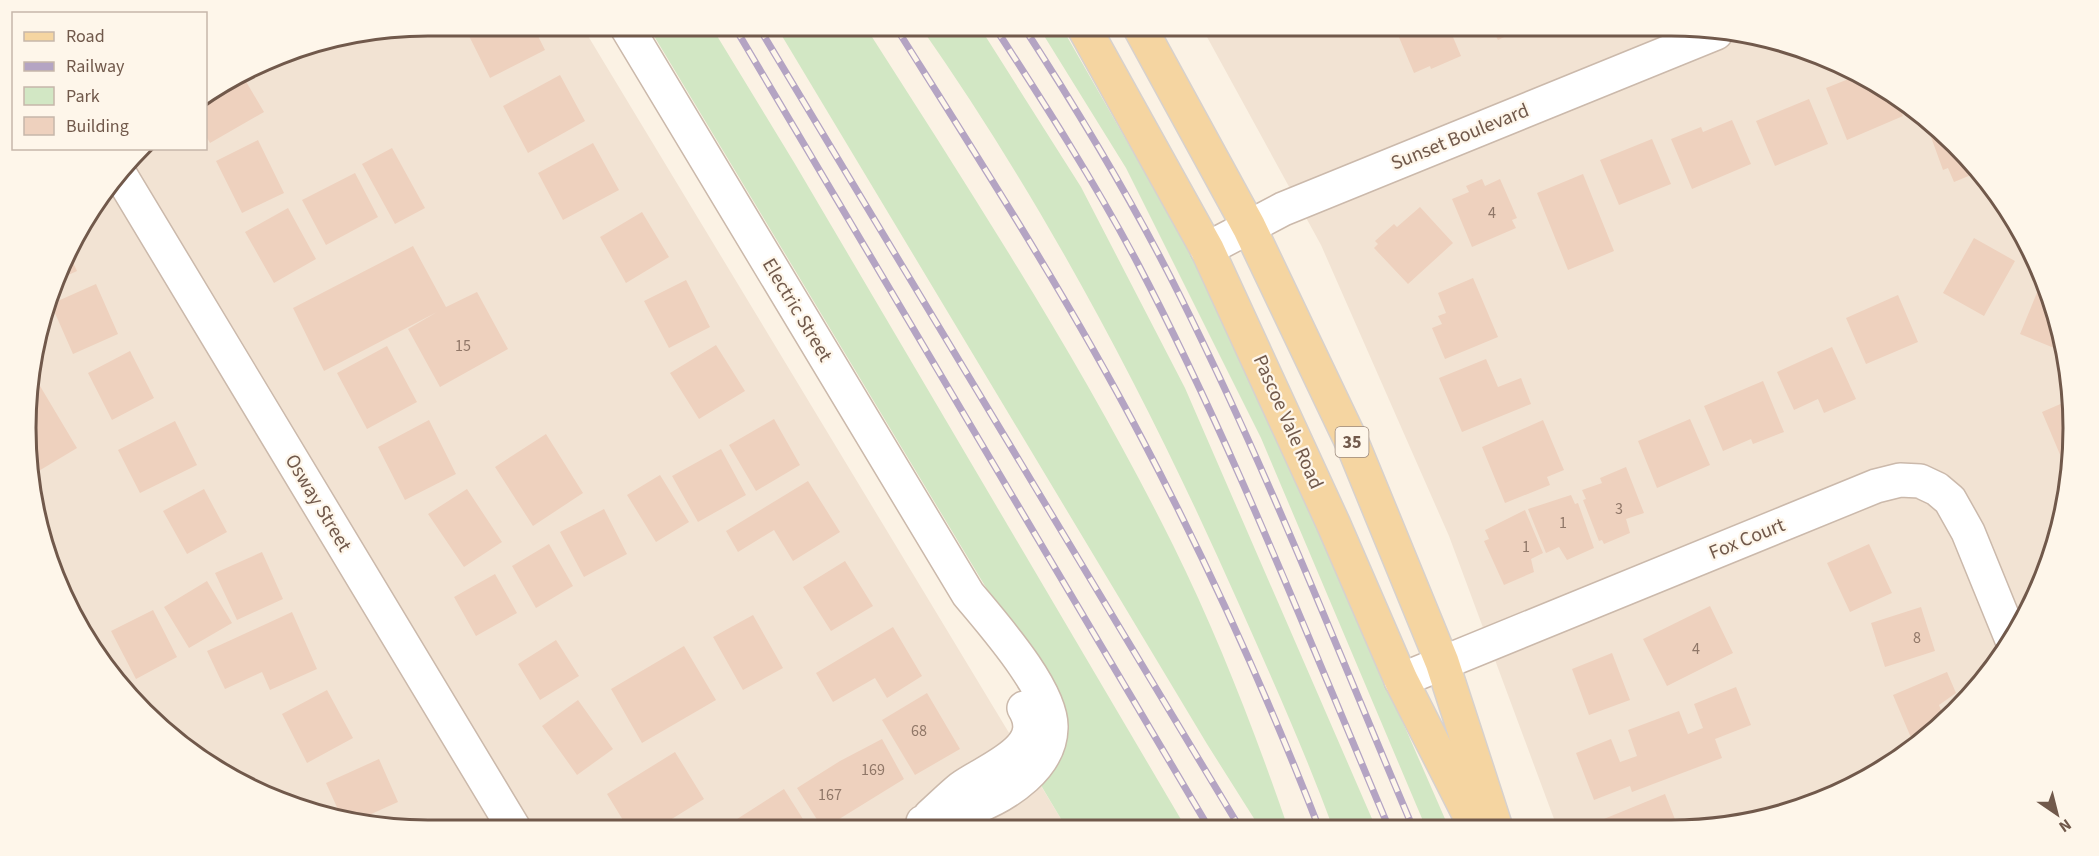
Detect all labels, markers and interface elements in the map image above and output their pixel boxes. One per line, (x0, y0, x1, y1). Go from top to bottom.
legend (12, 12, 207, 150)
text: Road (66, 24, 105, 49)
text: Railway (66, 54, 125, 79)
text: Park (66, 84, 100, 109)
street label: Sunset Boulevard (1387, 97, 1533, 177)
text: Building (66, 114, 129, 139)
house number: 4 (1488, 202, 1496, 224)
street label: Electric Street (755, 253, 839, 367)
house number: 15 (455, 335, 471, 357)
street label: Pascoe Vale Road (1246, 350, 1330, 494)
road number: 35 (1336, 427, 1368, 457)
street label: Osway Street (278, 449, 358, 557)
house number: 3 (1615, 498, 1623, 520)
street label: Fox Court (1705, 511, 1789, 567)
house number: 1 (1559, 512, 1567, 534)
house number: 1 (1522, 536, 1530, 558)
house number: 8 (1913, 627, 1921, 649)
house number: 4 (1692, 638, 1700, 660)
house number: 68 (911, 720, 927, 742)
house number: 169 (861, 759, 885, 781)
house number: 167 (818, 784, 842, 806)
north arrow (2027, 784, 2087, 844)
text: N (2054, 813, 2076, 838)

